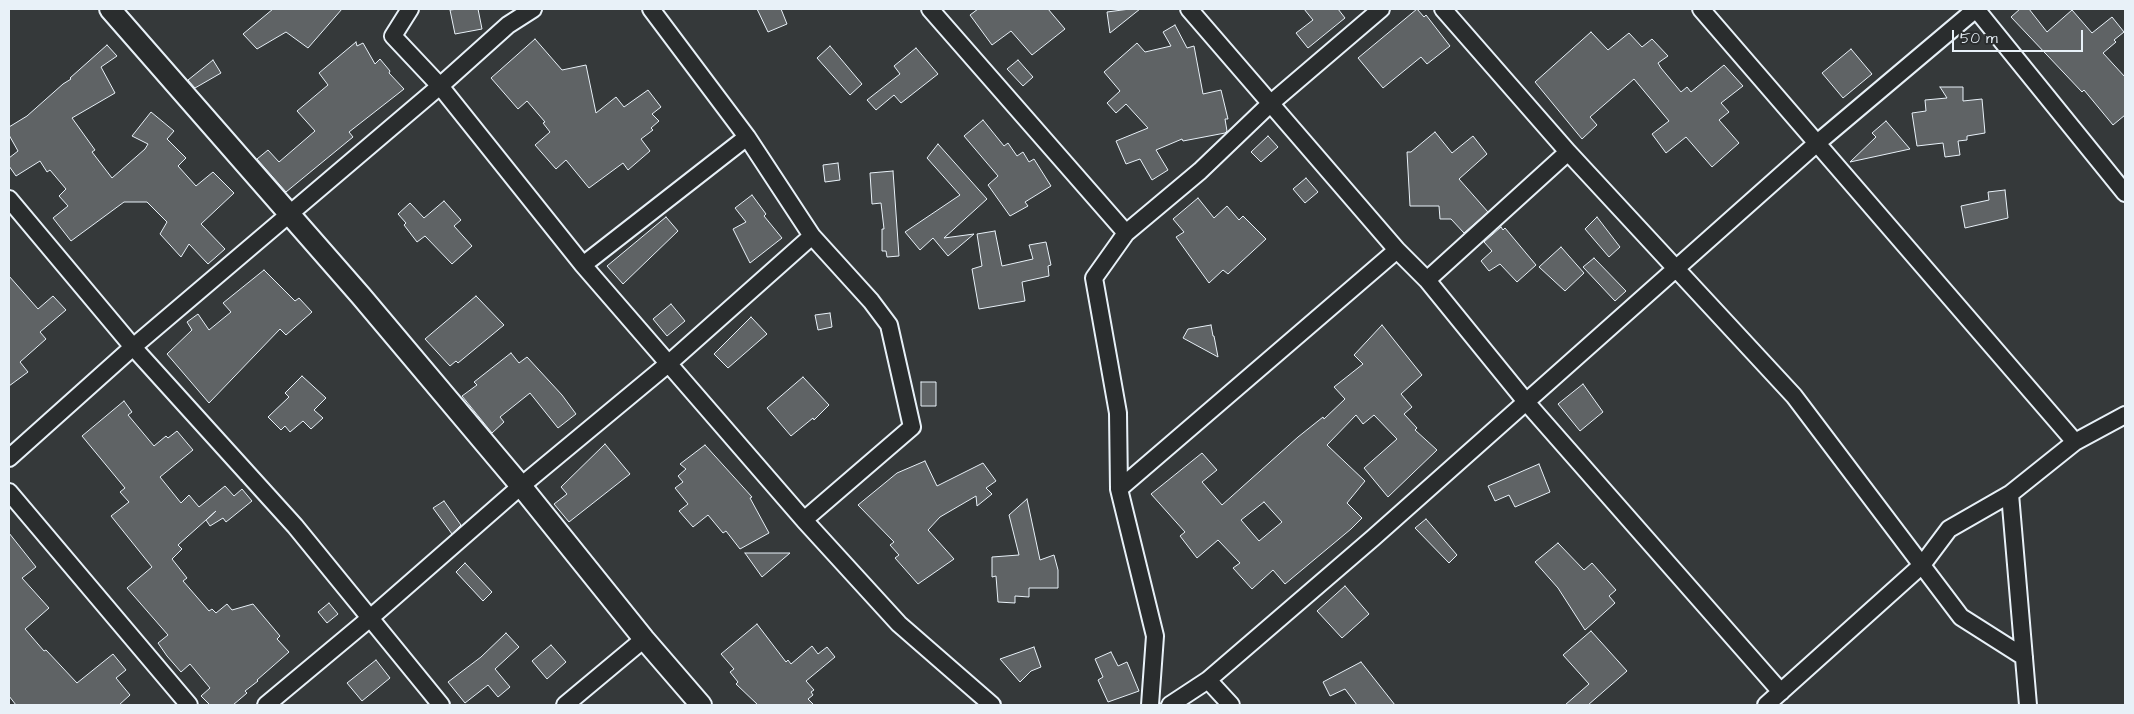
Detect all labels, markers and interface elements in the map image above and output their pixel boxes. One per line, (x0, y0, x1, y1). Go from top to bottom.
scale bar (1954, 20, 2085, 52)
text: 50 m (1960, 28, 1998, 49)

